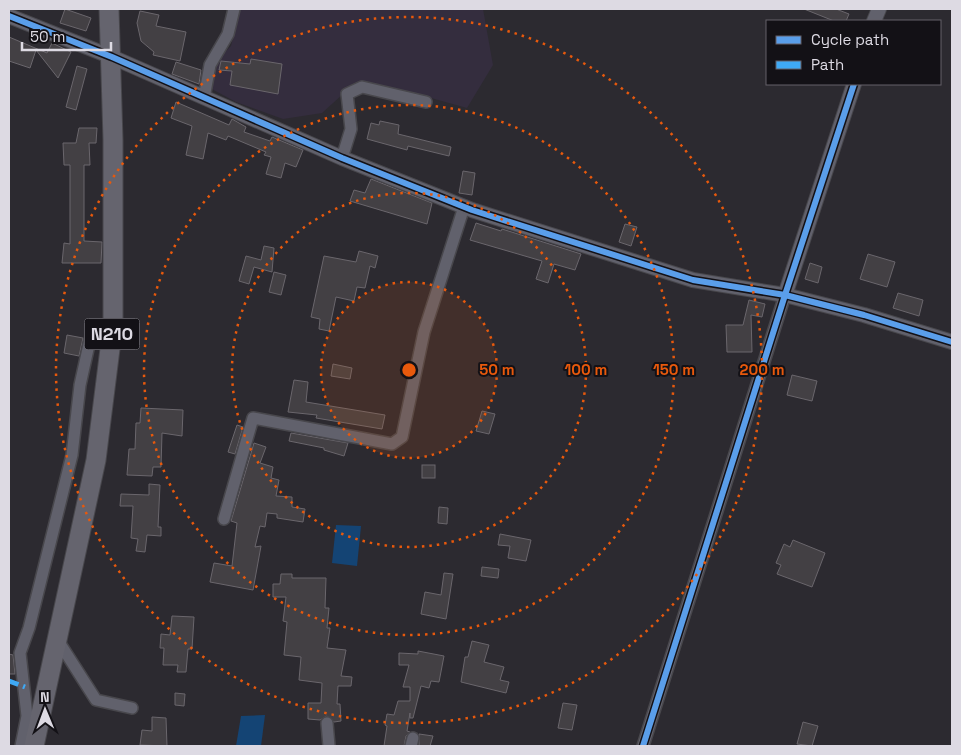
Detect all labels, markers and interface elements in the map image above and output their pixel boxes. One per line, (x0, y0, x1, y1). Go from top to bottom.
scale bar (22, 20, 111, 52)
legend (766, 20, 941, 85)
text: 50 m (30, 27, 65, 46)
text: Cycle path (811, 30, 889, 49)
text: Path (811, 55, 844, 74)
road number: N210 (84, 318, 140, 349)
text: 50 m (479, 360, 515, 379)
text: 100 m (565, 360, 607, 379)
text: 150 m (653, 360, 695, 379)
text: 200 m (740, 360, 784, 379)
centre of rings (400, 361, 418, 379)
north arrow (20, 685, 70, 735)
text: N (40, 688, 50, 706)

